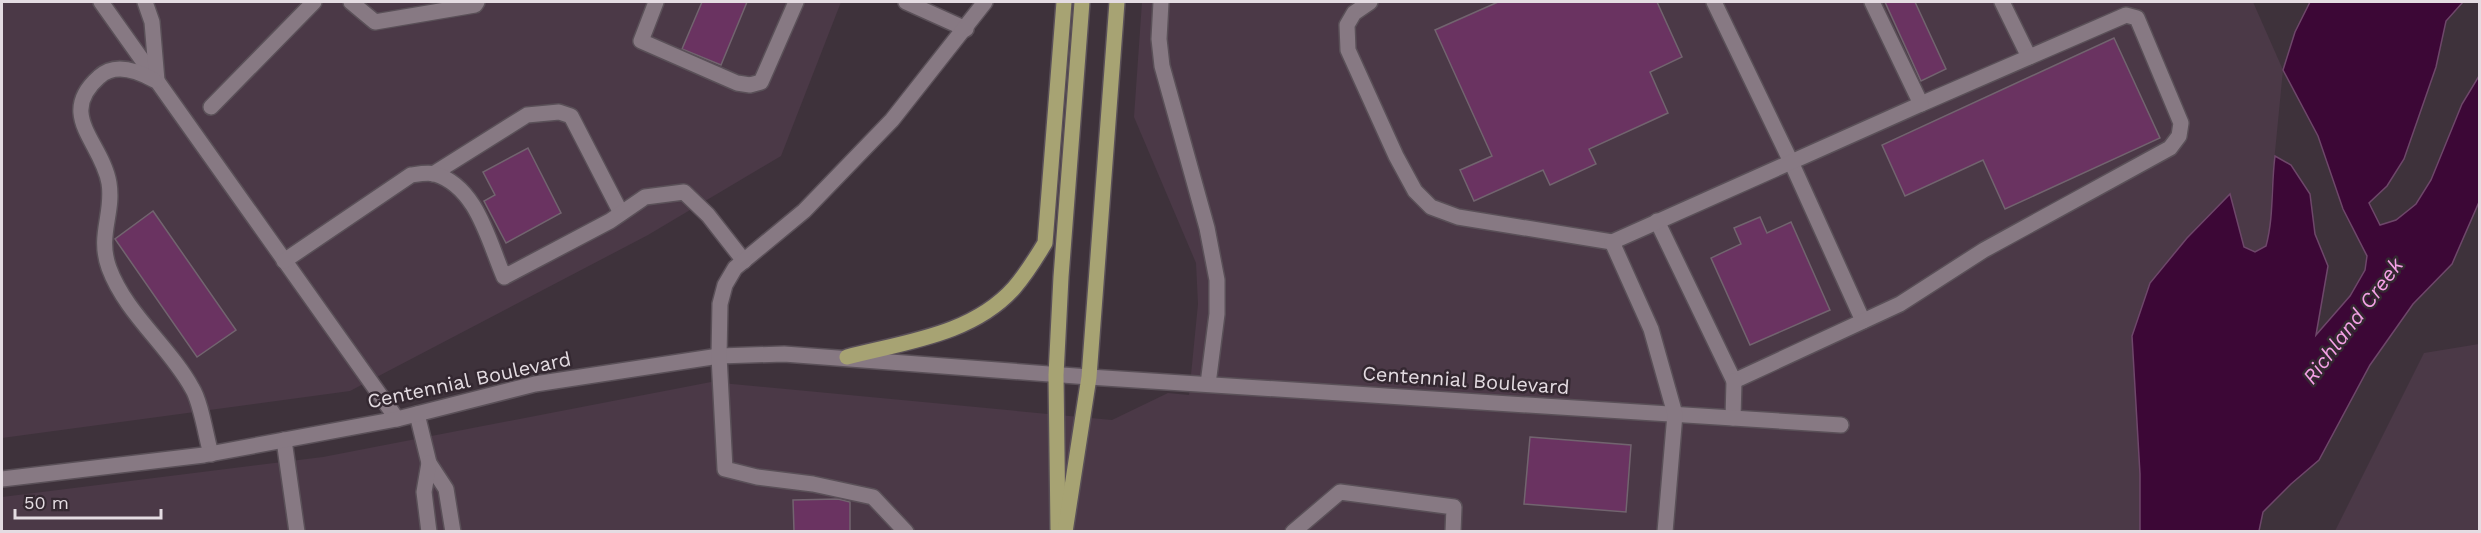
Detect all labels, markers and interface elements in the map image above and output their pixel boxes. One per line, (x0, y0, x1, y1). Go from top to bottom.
water label: Richland Creek (2297, 252, 2409, 389)
street label: Centennial Boulevard (365, 347, 573, 413)
street label: Centennial Boulevard (1362, 361, 1570, 399)
scale bar (15, 482, 160, 520)
text: 50 m (24, 492, 69, 513)

